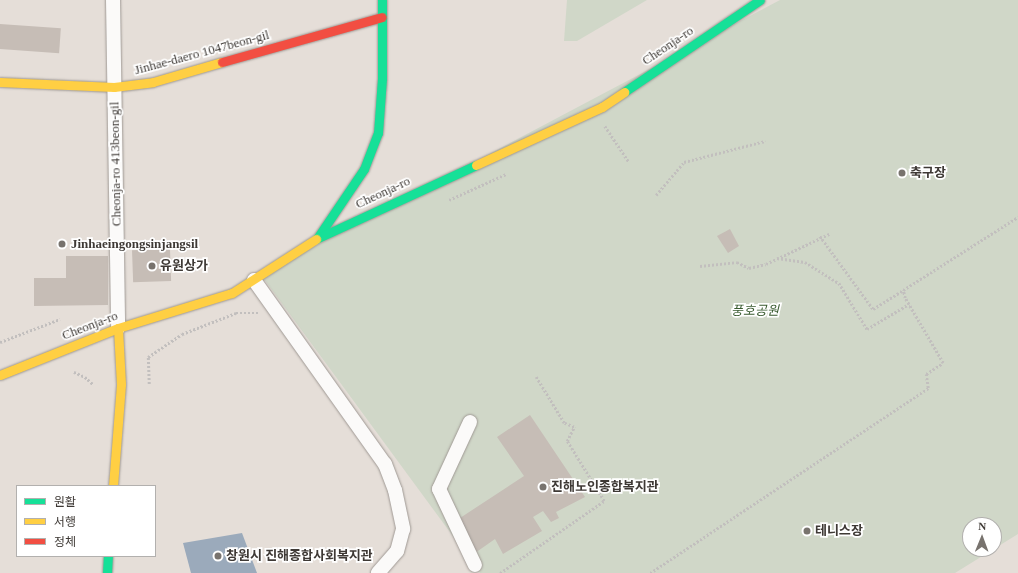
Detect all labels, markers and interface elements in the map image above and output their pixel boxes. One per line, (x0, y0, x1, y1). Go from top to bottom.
street label: Cheonja-ro (639, 23, 697, 69)
street label: Jinhae-daero 1047beon-gil (133, 27, 271, 79)
street label: Cheonja-ro 413beon-gil (107, 102, 125, 226)
place label: 축구장 (910, 165, 946, 181)
marker: 축구장 (897, 168, 907, 178)
street label: Cheonja-ro (353, 174, 413, 212)
place label: Jinhaeingongsinjangsil (71, 236, 198, 252)
marker: Jinhaeingongsinjangsil (56, 238, 68, 250)
place label: 유원상가 (160, 258, 208, 274)
marker: 유원상가 (147, 261, 157, 271)
park label: 풍호공원 (731, 303, 779, 319)
street label: Cheonja-ro (60, 308, 120, 344)
place label: 진해노인종합복지관 (551, 479, 659, 495)
marker: 진해노인종합복지관 (538, 482, 548, 492)
legend (16, 485, 156, 557)
text: 원활 (54, 495, 76, 509)
text: 서행 (54, 515, 76, 529)
north arrow (962, 517, 1002, 557)
text: N (978, 520, 986, 532)
place label: 테니스장 (815, 523, 863, 539)
marker: 테니스장 (802, 526, 812, 536)
text: 정체 (54, 535, 76, 549)
place label: 창원시 진해종합사회복지관 (226, 548, 373, 564)
marker: 창원시 진해종합사회복지관 (213, 551, 223, 561)

